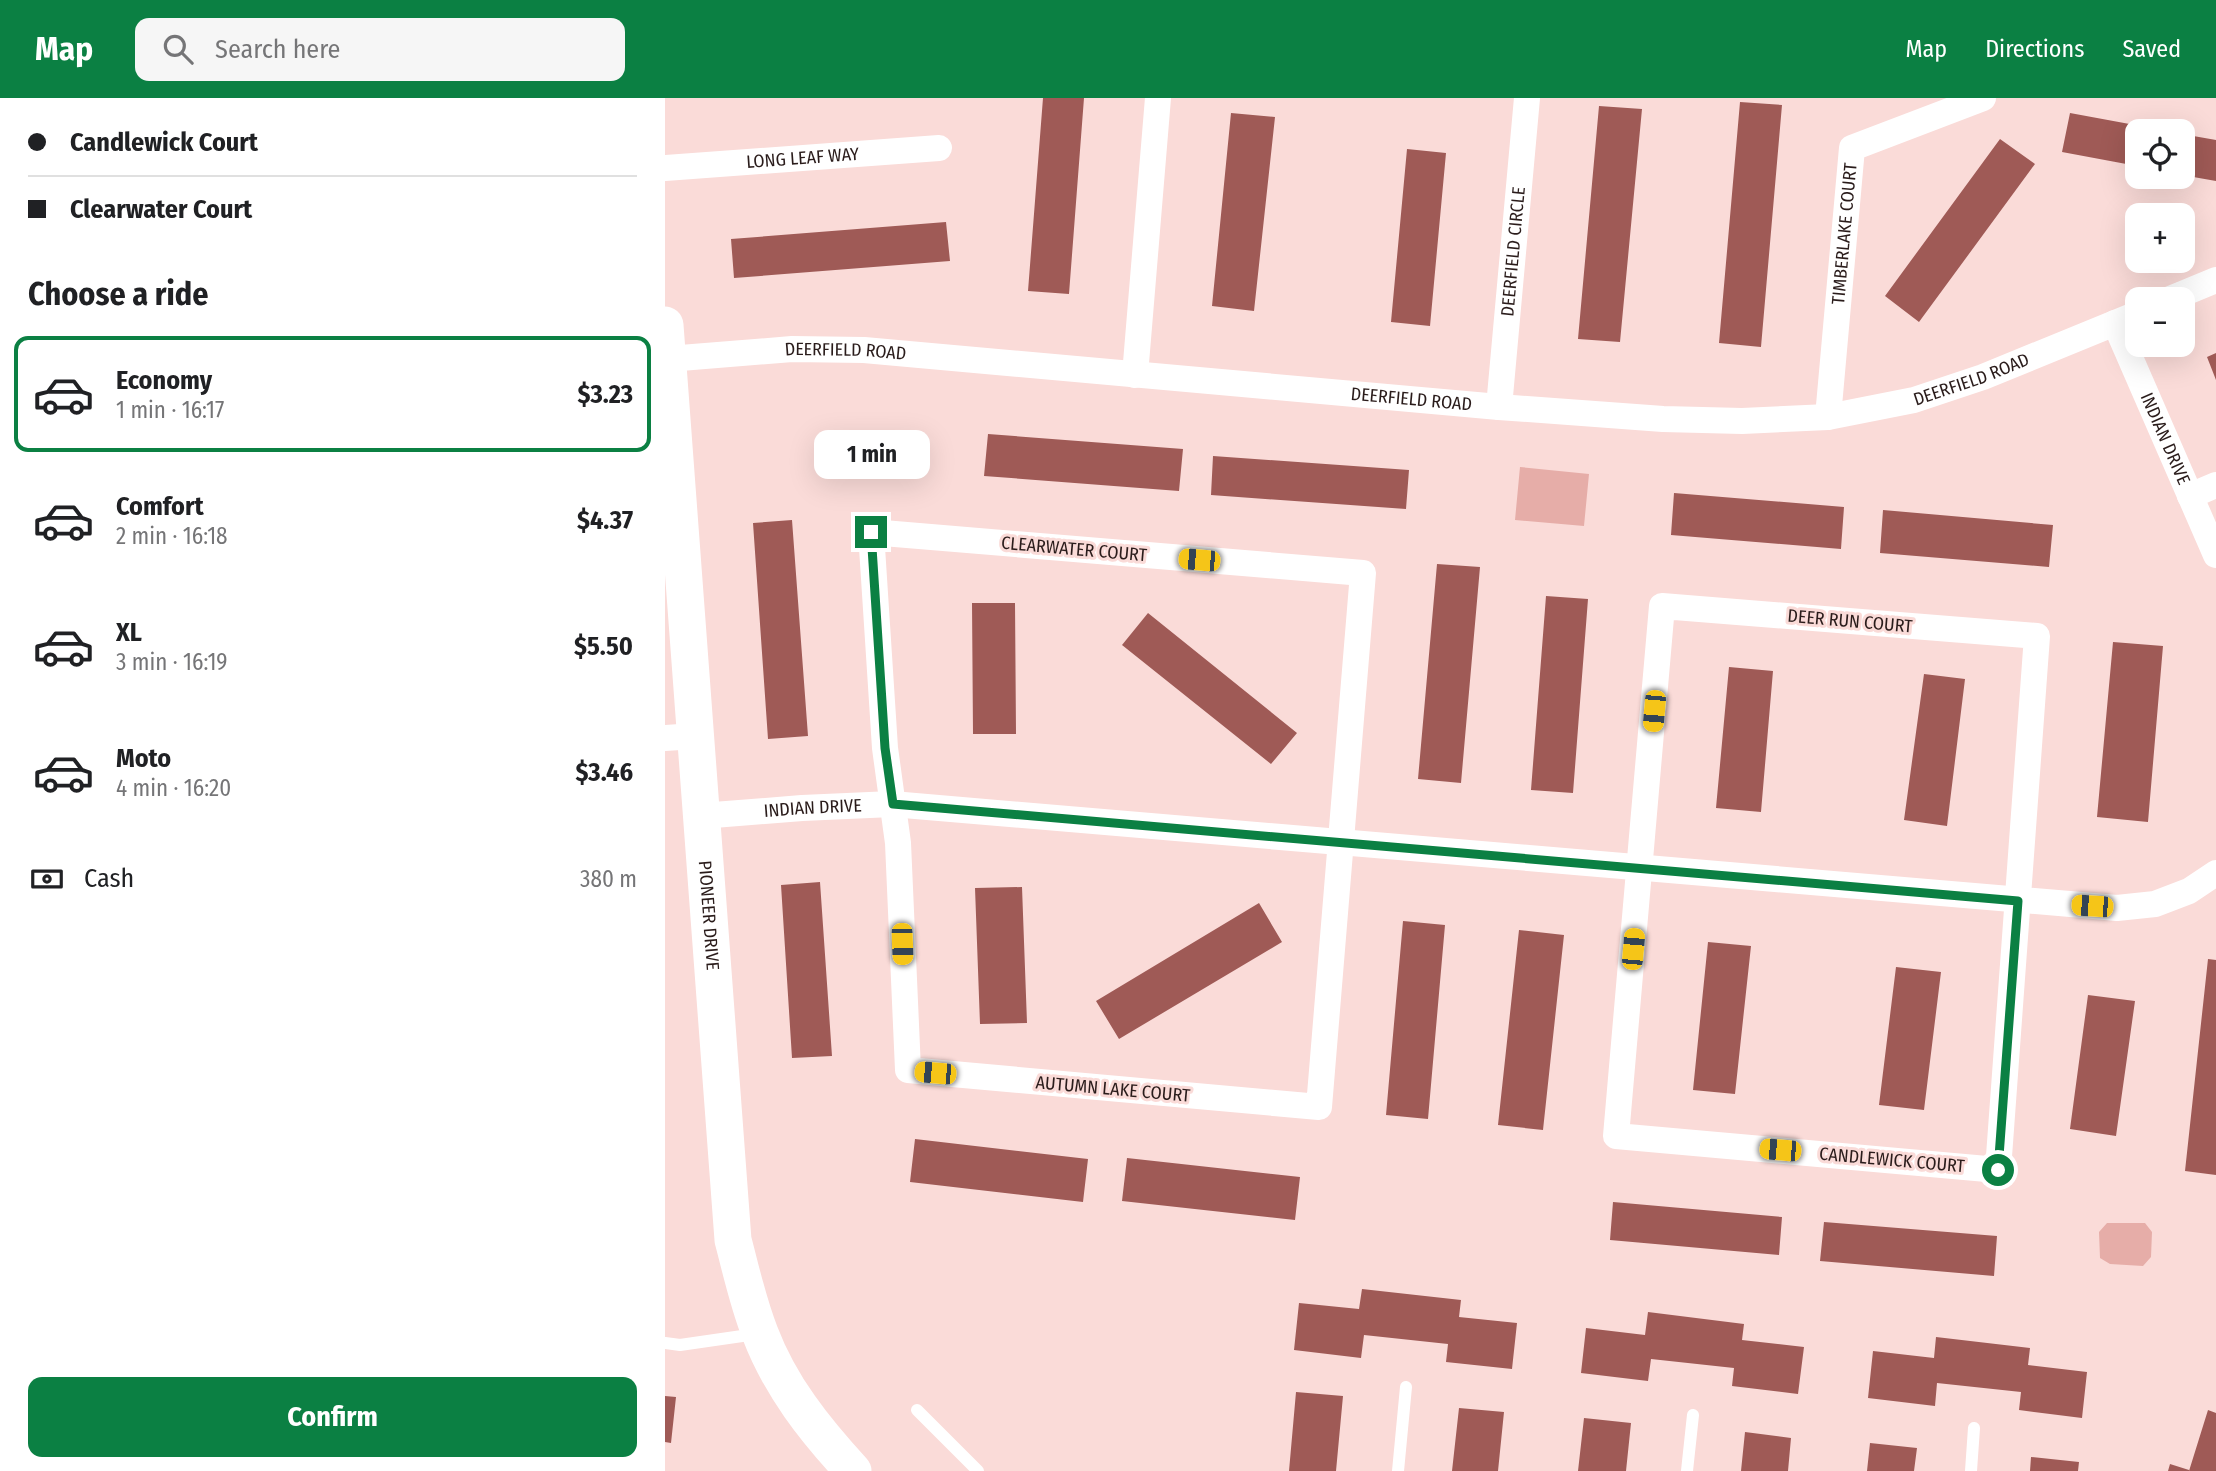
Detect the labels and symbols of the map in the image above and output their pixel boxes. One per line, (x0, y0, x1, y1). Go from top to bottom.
street label: LONG LEAF WAY (745, 143, 860, 173)
street label: TIMBERLAKE COURT (1827, 161, 1862, 306)
street label: DEERFIELD CIRCLE (1496, 186, 1530, 317)
street label: DEERFIELD ROAD (784, 338, 907, 365)
street label: DEERFIELD ROAD (1911, 348, 2032, 410)
street label: DEERFIELD ROAD (1350, 383, 1473, 416)
street label: INDIAN DRIVE (2136, 389, 2195, 488)
callout: 1 min (813, 430, 929, 480)
route end (855, 516, 887, 548)
street label: CLEARWATER COURT (1000, 532, 1148, 566)
car (1178, 548, 1221, 572)
street label: DEER RUN COURT (1787, 605, 1914, 637)
car (1642, 689, 1667, 733)
street label: INDIAN DRIVE (763, 794, 862, 822)
street label: PIONEER DRIVE (694, 860, 724, 971)
car (2071, 894, 2114, 918)
car (891, 923, 914, 965)
car (1621, 927, 1646, 971)
car (914, 1061, 957, 1085)
street label: AUTUMN LAKE COURT (1035, 1071, 1192, 1107)
car (1759, 1138, 1802, 1162)
street label: CANDLEWICK COURT (1818, 1143, 1966, 1177)
route start (1982, 1154, 2014, 1186)

